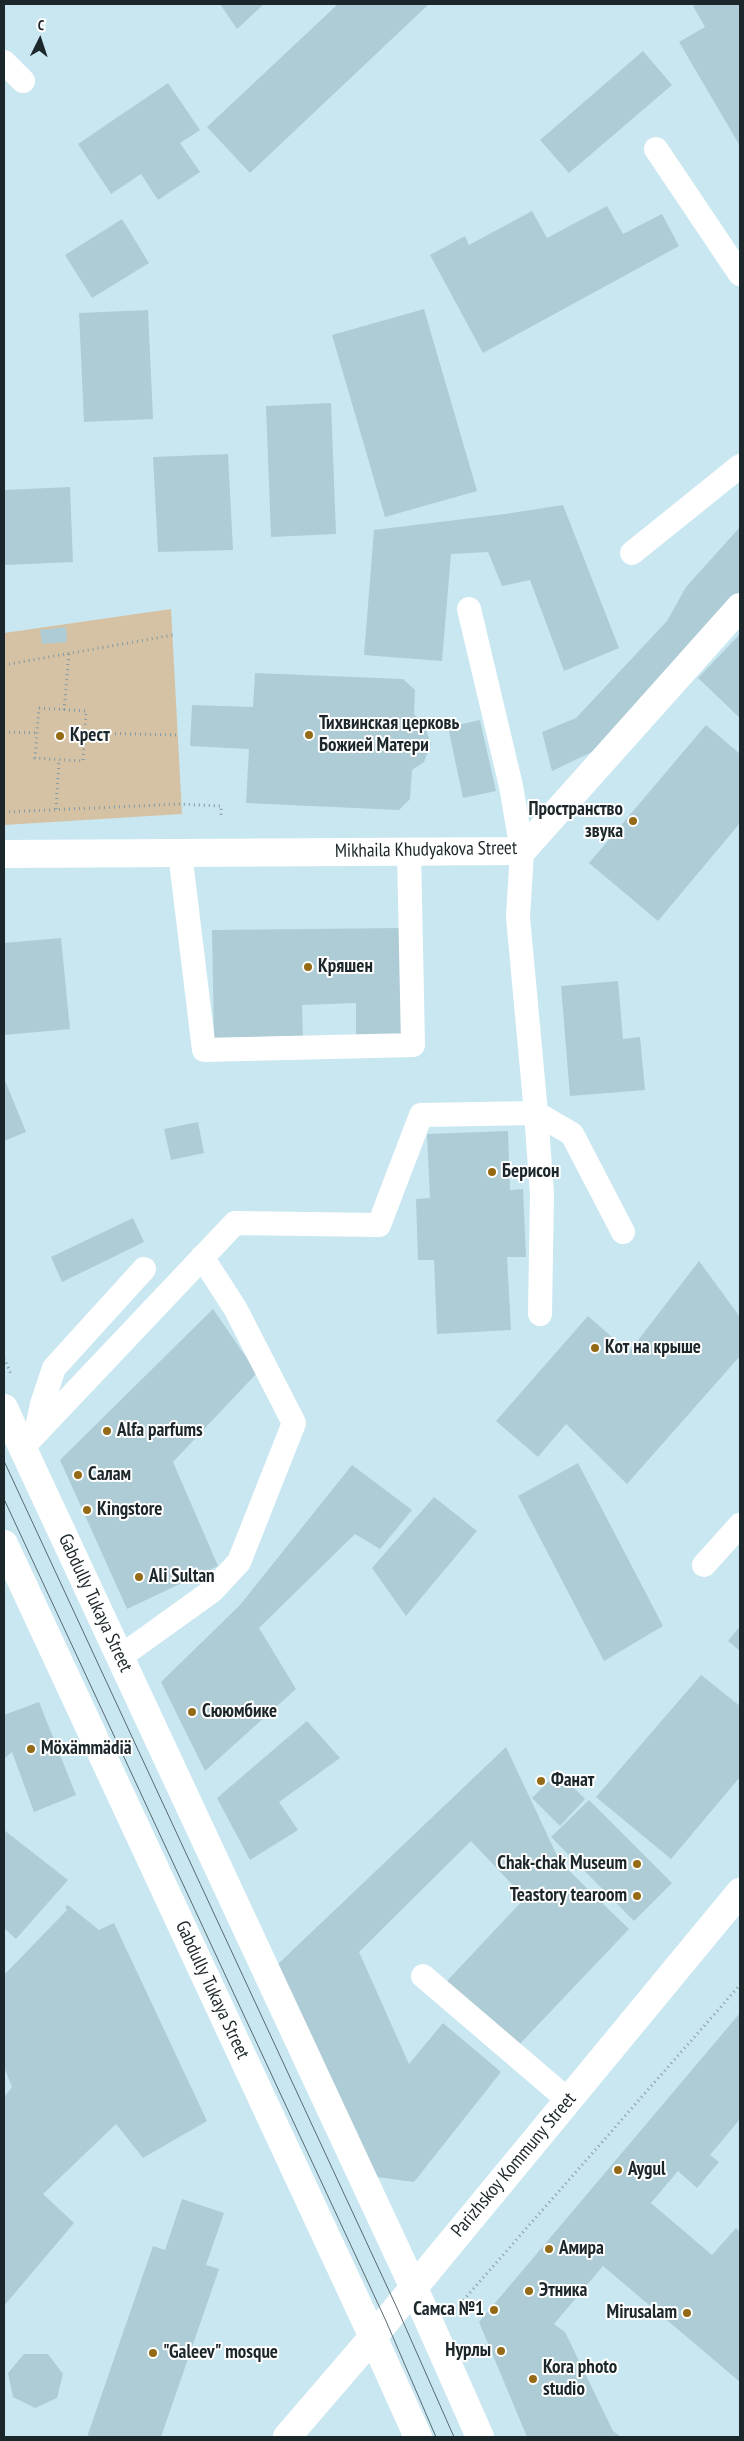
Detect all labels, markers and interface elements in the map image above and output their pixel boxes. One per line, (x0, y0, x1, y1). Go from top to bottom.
north arrow (15, 15, 65, 65)
text: С (37, 16, 45, 34)
place label: Тихвинская церковь Божией Матери (319, 713, 459, 757)
place label: Крест (70, 725, 110, 747)
marker: Тихвинская церковь Божией Матери (303, 729, 315, 741)
marker: Крест (54, 730, 66, 742)
place label: Пространство звука (529, 799, 623, 843)
marker: Пространство звука (627, 815, 639, 827)
street label: Mikhaila Khudyakova Street (335, 837, 517, 863)
place label: Кряшен (318, 956, 373, 978)
marker: Кряшен (302, 961, 314, 973)
place label: Берисон (502, 1161, 560, 1183)
marker: Берисон (486, 1166, 498, 1178)
place label: Кот на крыше (605, 1337, 701, 1359)
marker: Кот на крыше (589, 1342, 601, 1354)
place label: Alfa parfums (117, 1420, 203, 1442)
marker: Alfa parfums (101, 1425, 113, 1437)
place label: Салам (88, 1464, 131, 1486)
marker: Салам (72, 1469, 84, 1481)
place label: Kingstore (97, 1499, 162, 1521)
marker: Kingstore (81, 1504, 93, 1516)
street label: Gabdully Tukaya Street (53, 1530, 137, 1676)
place label: Ali Sultan (149, 1566, 215, 1588)
marker: Ali Sultan (133, 1571, 145, 1583)
place label: Сююмбике (202, 1701, 277, 1723)
marker: Сююмбике (186, 1706, 198, 1718)
place label: Möxämmädiä (41, 1738, 131, 1760)
marker: Möxämmädiä (25, 1743, 37, 1755)
place label: Фанат (551, 1770, 594, 1792)
marker: Фанат (535, 1775, 547, 1787)
place label: Chak-chak Museum (497, 1853, 627, 1875)
marker: Chak-chak Museum (631, 1858, 643, 1870)
place label: Teastory tearoom (510, 1885, 627, 1907)
marker: Teastory tearoom (631, 1890, 643, 1902)
street label: Gabdully Tukaya Street (170, 1917, 254, 2063)
street label: Parizhskoy Kommuny Street (447, 2088, 581, 2242)
place label: Aygul (628, 2159, 666, 2181)
marker: Aygul (612, 2164, 624, 2176)
place label: Амира (559, 2238, 604, 2260)
marker: Амира (543, 2243, 555, 2255)
place label: Этника (539, 2280, 587, 2302)
marker: Этника (523, 2285, 535, 2297)
place label: Самса №1 (413, 2299, 484, 2321)
place label: Mirusalam (607, 2302, 677, 2324)
marker: Самса №1 (488, 2304, 500, 2316)
marker: Mirusalam (681, 2307, 693, 2319)
place label: Нурлы (445, 2340, 491, 2362)
place label: "Galeev" mosque (163, 2342, 278, 2364)
marker: Нурлы (495, 2345, 507, 2357)
marker: "Galeev" mosque (147, 2347, 159, 2359)
place label: Kora photo studio (543, 2357, 617, 2401)
marker: Kora photo studio (527, 2373, 539, 2385)

